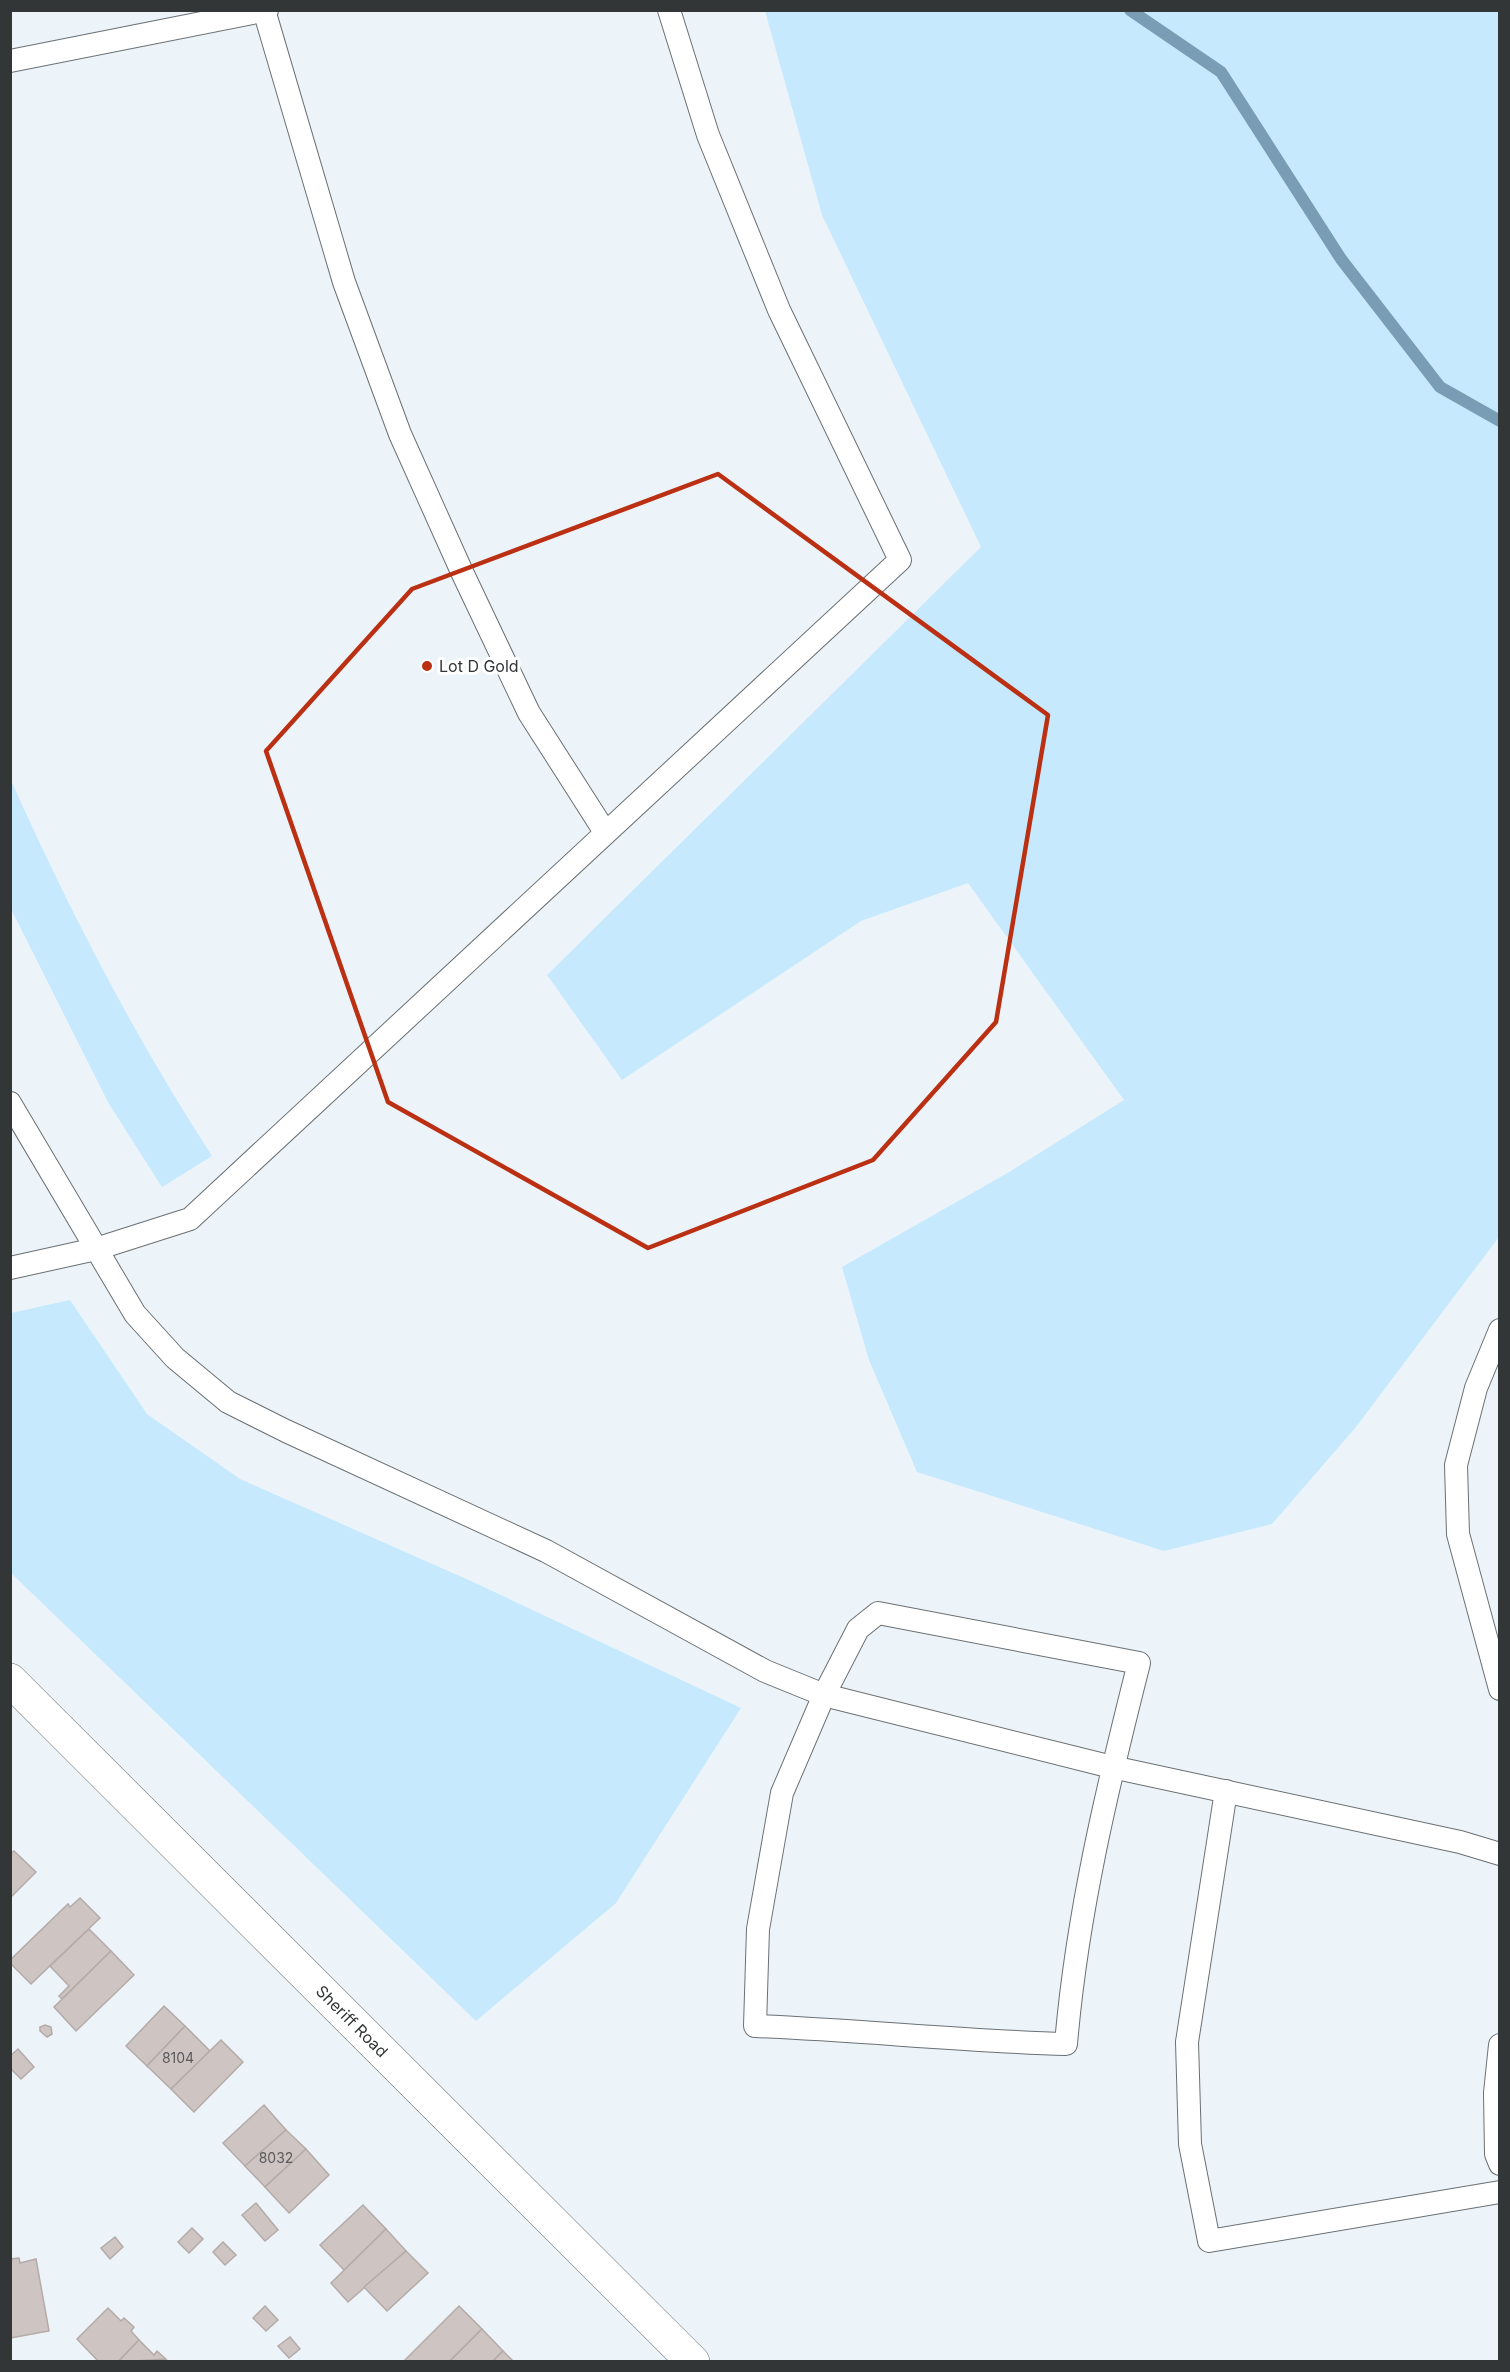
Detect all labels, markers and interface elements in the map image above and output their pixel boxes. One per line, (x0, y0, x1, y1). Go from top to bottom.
place label: Lot D Gold (439, 656, 519, 676)
marker: Lot D Gold (420, 659, 434, 673)
street label: Sheriff Road (312, 1981, 392, 2061)
house number: 8104 (162, 2049, 194, 2066)
house number: 8032 (259, 2149, 293, 2166)

